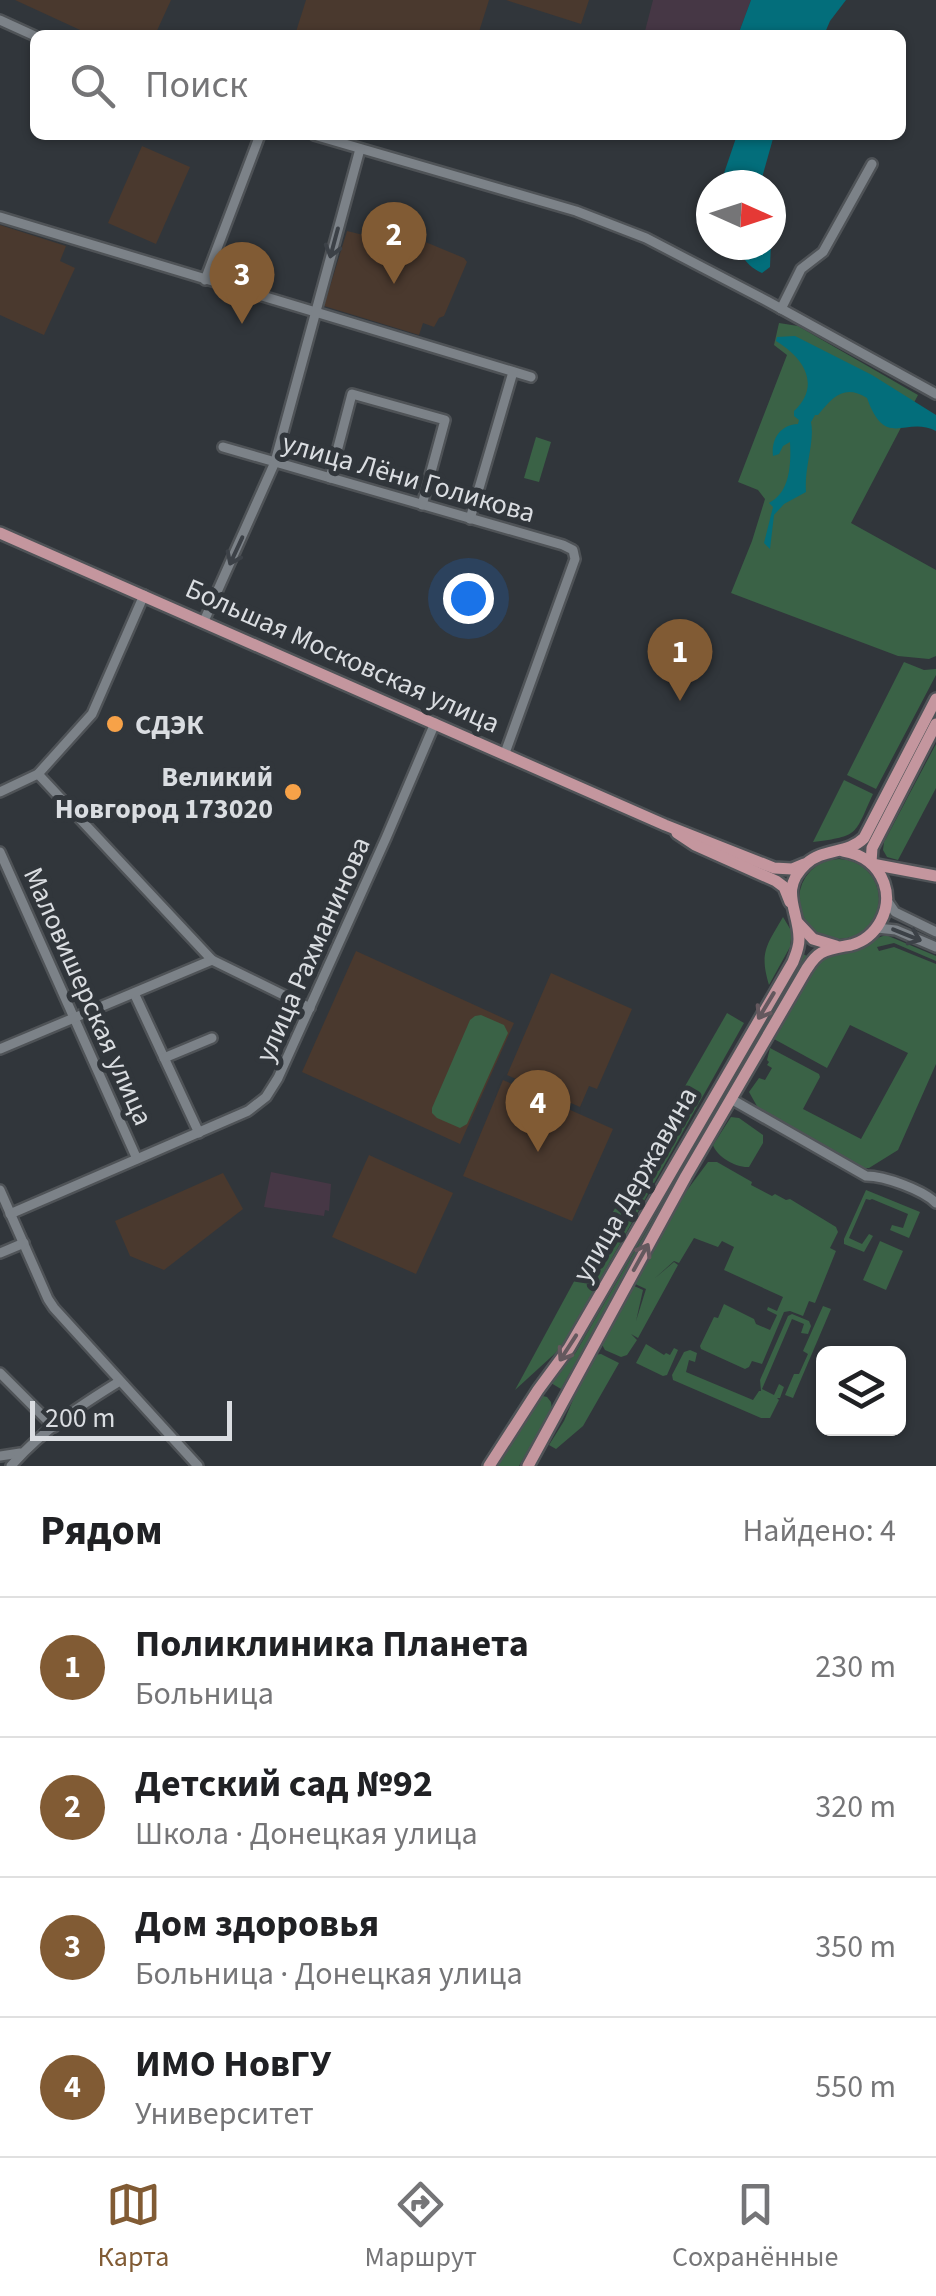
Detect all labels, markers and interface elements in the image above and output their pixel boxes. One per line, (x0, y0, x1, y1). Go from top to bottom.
search box (30, 30, 906, 140)
icon: search (65, 58, 120, 113)
text: Поиск (145, 58, 248, 112)
north arrow (696, 170, 786, 260)
pin: 2 (362, 202, 426, 284)
one-way arrow (324, 226, 343, 258)
pin: 3 (210, 242, 274, 324)
street label: улица Лёни Голикова (278, 423, 540, 533)
one-way arrow (226, 535, 244, 566)
street label: Большая Московская улица (179, 568, 506, 743)
your location (443, 573, 494, 624)
pin: 1 (648, 618, 712, 701)
place label: СДЭК (135, 705, 204, 745)
marker: СДЭК (104, 713, 126, 735)
place label: Великий Новгород 173020 (55, 757, 273, 829)
marker: Великий Новгород 173020 (282, 781, 304, 803)
street label: улица Рахманинова (245, 830, 381, 1068)
street label: Маловишерская улица (13, 861, 163, 1132)
one-way arrow (891, 927, 922, 945)
one-way arrow (756, 991, 776, 1021)
pin: 4 (506, 1070, 570, 1152)
street label: улица Державина (563, 1079, 707, 1290)
one-way arrow (632, 1243, 652, 1273)
one-way arrow (558, 1333, 579, 1361)
map controls (816, 1346, 906, 1436)
button: layers (816, 1346, 906, 1436)
scale bar (30, 1396, 232, 1440)
text: 200 m (45, 1398, 116, 1438)
text: Рядом (40, 1501, 163, 1561)
text: Найдено: 4 (742, 1508, 896, 1554)
text: Поликлиника Планета (135, 1617, 529, 1671)
text: 1 (64, 1644, 81, 1690)
text: 230 m (815, 1644, 896, 1690)
text: Больница (135, 1671, 274, 1717)
text: Детский сад №92 (135, 1757, 433, 1811)
text: 2 (64, 1784, 81, 1830)
text: 320 m (815, 1784, 896, 1830)
text: Школа · Донецкая улица (135, 1811, 478, 1857)
text: Дом здоровья (135, 1897, 379, 1951)
text: 3 (64, 1924, 81, 1970)
text: 350 m (815, 1924, 896, 1970)
text: Больница · Донецкая улица (135, 1951, 523, 1997)
text: ИМО НовГУ (135, 2037, 331, 2091)
text: 4 (64, 2064, 81, 2110)
text: 550 m (815, 2064, 896, 2110)
text: Университет (135, 2091, 314, 2137)
tab: Карта (98, 2177, 169, 2277)
tab: Маршрут (365, 2177, 477, 2277)
tab: Сохранённые (672, 2177, 838, 2277)

